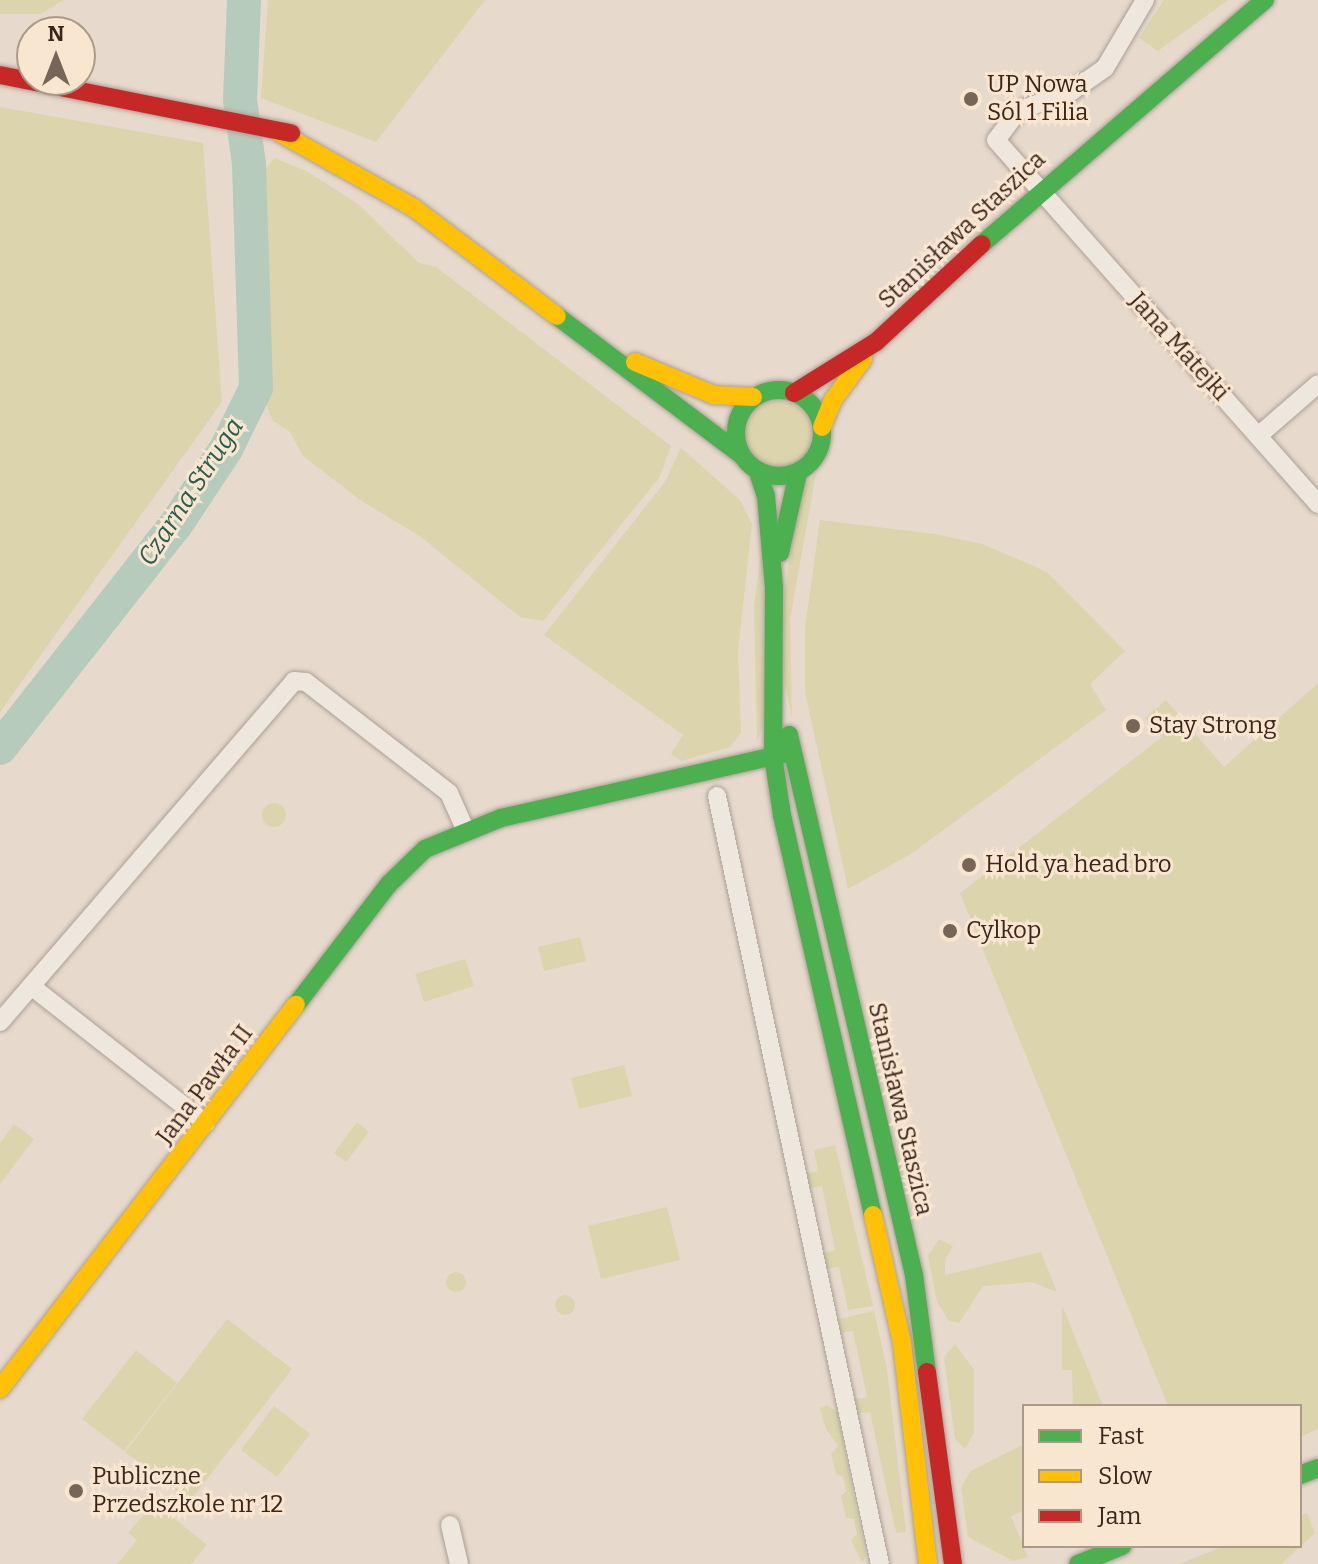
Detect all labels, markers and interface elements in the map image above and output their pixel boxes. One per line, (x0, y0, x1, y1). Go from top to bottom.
north arrow (16, 16, 96, 96)
text: N (48, 20, 64, 47)
place label: UP Nowa Sól 1 Filia (987, 71, 1088, 127)
marker: UP Nowa Sól 1 Filia (962, 90, 980, 108)
street label: Stanisława Staszica (873, 145, 1051, 315)
street label: Jana Matejki (1123, 287, 1235, 407)
water label: Czarna Struga (132, 412, 250, 572)
place label: Stay Strong (1149, 712, 1277, 740)
marker: Stay Strong (1124, 717, 1142, 735)
place label: Hold ya head bro (985, 851, 1172, 879)
marker: Hold ya head bro (960, 856, 978, 874)
place label: Cylkop (966, 917, 1041, 945)
marker: Cylkop (941, 922, 959, 940)
street label: Stanisława Staszica (862, 1000, 938, 1218)
street label: Jana Pawła II (151, 1020, 259, 1150)
legend (1022, 1404, 1302, 1548)
text: Fast (1098, 1422, 1144, 1450)
text: Slow (1098, 1462, 1152, 1490)
place label: Publiczne Przedszkole nr 12 (92, 1463, 283, 1519)
marker: Publiczne Przedszkole nr 12 (67, 1482, 85, 1500)
text: Jam (1098, 1502, 1141, 1530)

